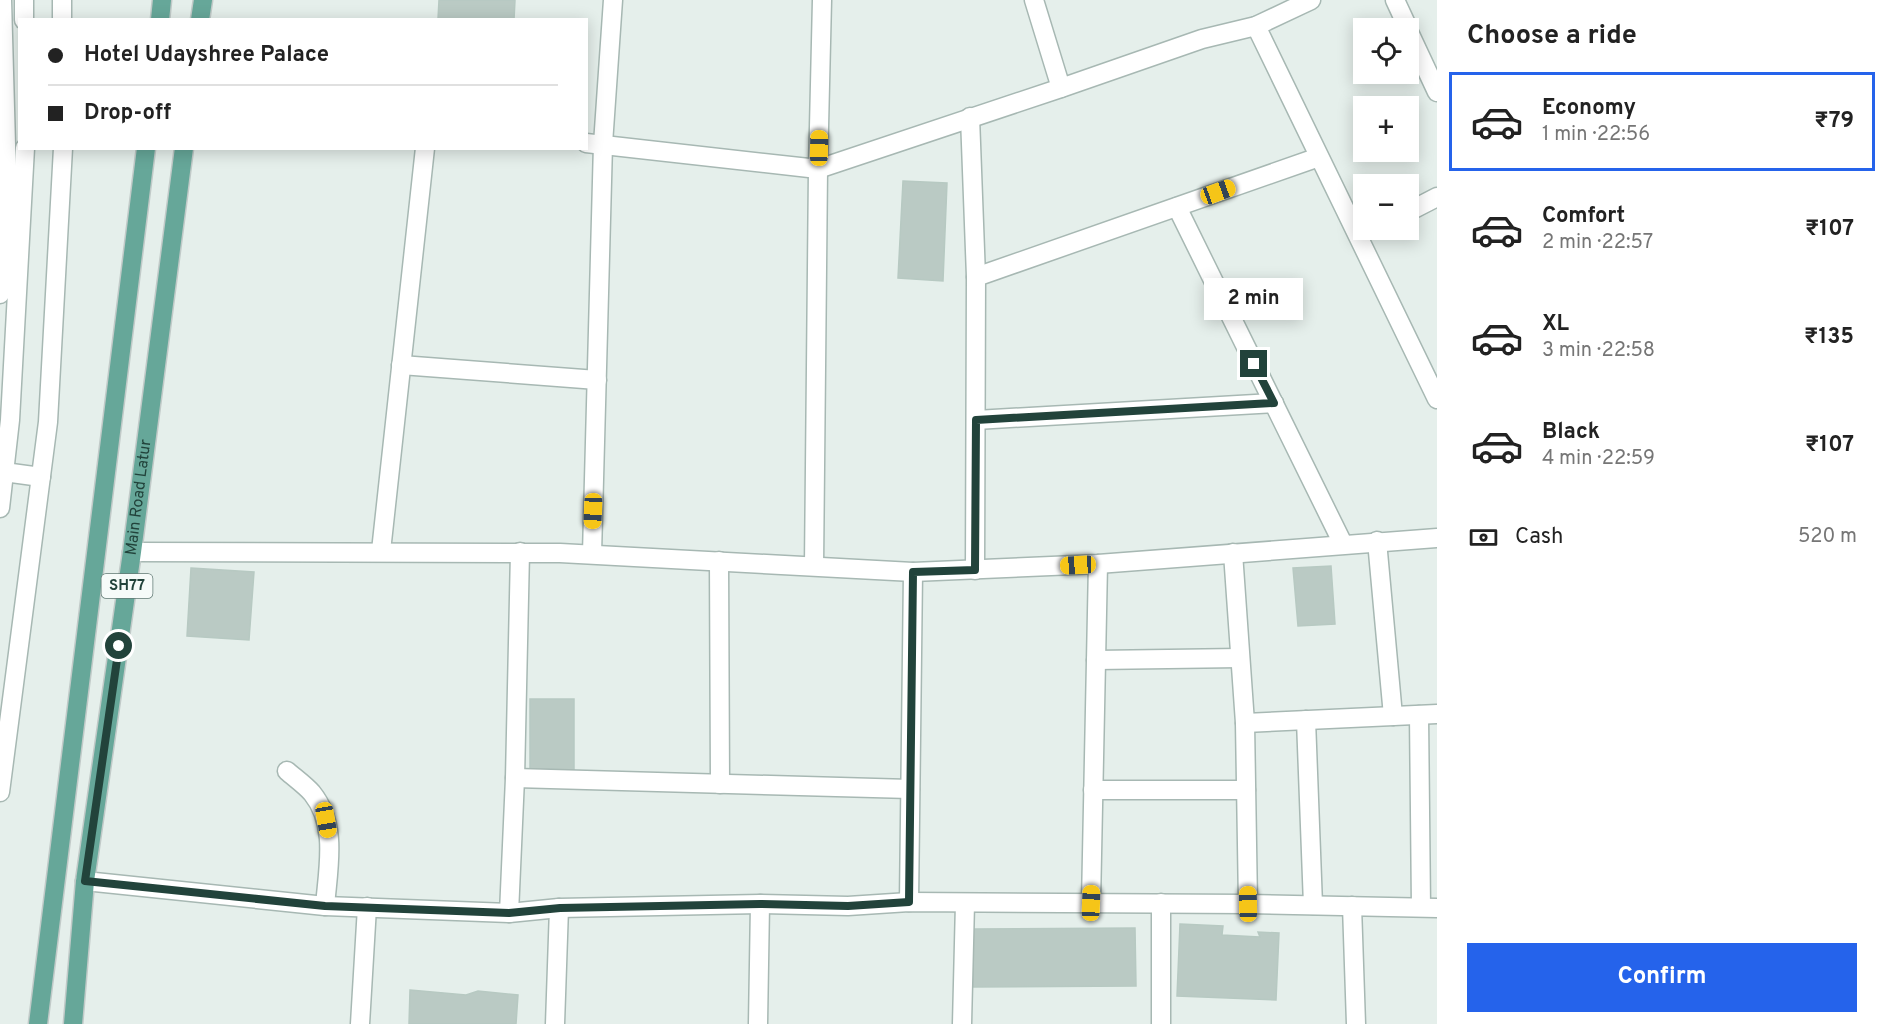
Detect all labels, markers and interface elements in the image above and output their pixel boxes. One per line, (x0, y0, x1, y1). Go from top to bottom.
map controls (1353, 18, 1419, 240)
button: locate (1353, 18, 1419, 84)
text: Choose a ride (1467, 19, 1637, 53)
text: Hotel Udayshree Palace (84, 42, 329, 69)
icon: car (1470, 95, 1524, 149)
text: Economy (1542, 95, 1636, 122)
button: + (1353, 96, 1419, 162)
text: Drop-off (84, 100, 171, 127)
text: ₹79 (1814, 108, 1854, 135)
text: 1 min · 22:56 (1542, 122, 1650, 148)
car (810, 130, 828, 166)
button: − (1353, 174, 1419, 240)
car (1198, 177, 1238, 207)
icon: car (1470, 203, 1524, 257)
text: Comfort (1542, 203, 1625, 230)
text: ₹107 (1805, 216, 1854, 243)
text: 2 min · 22:57 (1542, 230, 1653, 256)
callout: 2 min (1204, 277, 1304, 319)
text: 2 min (1227, 286, 1280, 312)
icon: car (1470, 311, 1524, 365)
text: XL (1542, 311, 1569, 338)
text: ₹135 (1804, 324, 1854, 351)
text: 3 min · 22:58 (1542, 338, 1655, 364)
route end (1240, 350, 1267, 377)
icon: car (1470, 419, 1524, 473)
text: Black (1542, 419, 1600, 446)
text: ₹107 (1805, 432, 1854, 459)
street label: Main Road Latur (122, 438, 156, 556)
text: 4 min · 22:59 (1542, 446, 1655, 472)
car (583, 493, 603, 529)
icon: cash (1467, 521, 1500, 554)
text: Cash (1515, 524, 1564, 551)
text: 520 m (1798, 524, 1857, 550)
car (1060, 555, 1096, 575)
road number: SH77 (102, 574, 152, 598)
route start (105, 632, 132, 659)
car (314, 801, 338, 839)
car (1081, 885, 1101, 921)
car (1239, 886, 1257, 922)
button: Confirm (1467, 943, 1857, 1012)

